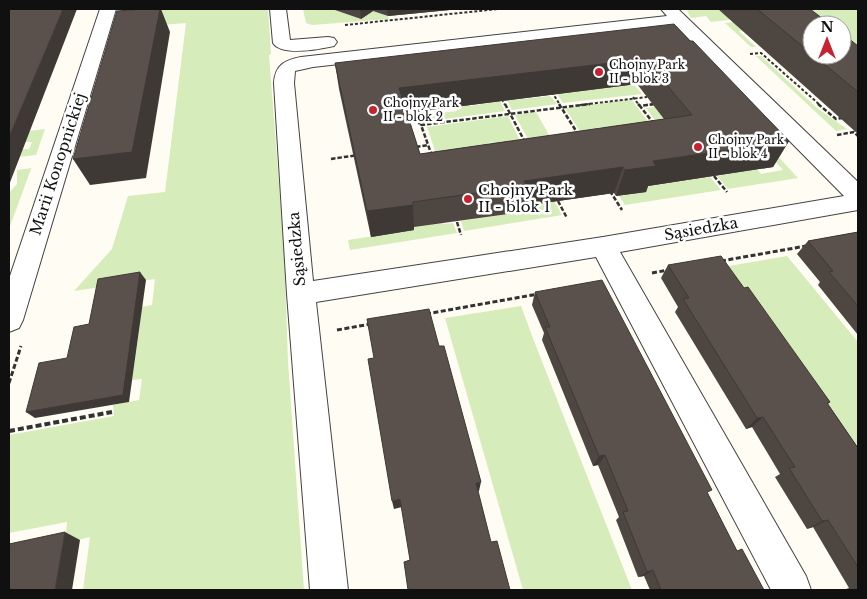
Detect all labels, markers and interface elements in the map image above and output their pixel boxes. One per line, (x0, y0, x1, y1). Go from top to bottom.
north arrow (802, 15, 852, 65)
text: N (820, 18, 834, 36)
place label: Chojny Park II - blok 3 (609, 57, 686, 86)
marker: Chojny Park II - blok 3 (593, 66, 605, 78)
street label: Marii Konopnickiej (26, 90, 90, 238)
place label: Chojny Park II - blok 2 (383, 95, 460, 124)
marker: Chojny Park II - blok 2 (367, 104, 379, 116)
place label: Chojny Park II - blok 4 (708, 132, 785, 161)
marker: Chojny Park II - blok 4 (692, 141, 704, 153)
place label: Chojny Park II - blok 1 (478, 180, 574, 216)
marker: Chojny Park II - blok 1 (462, 193, 474, 205)
street label: Sąsiedzka (284, 210, 309, 287)
street label: Sąsiedzka (663, 213, 740, 244)

